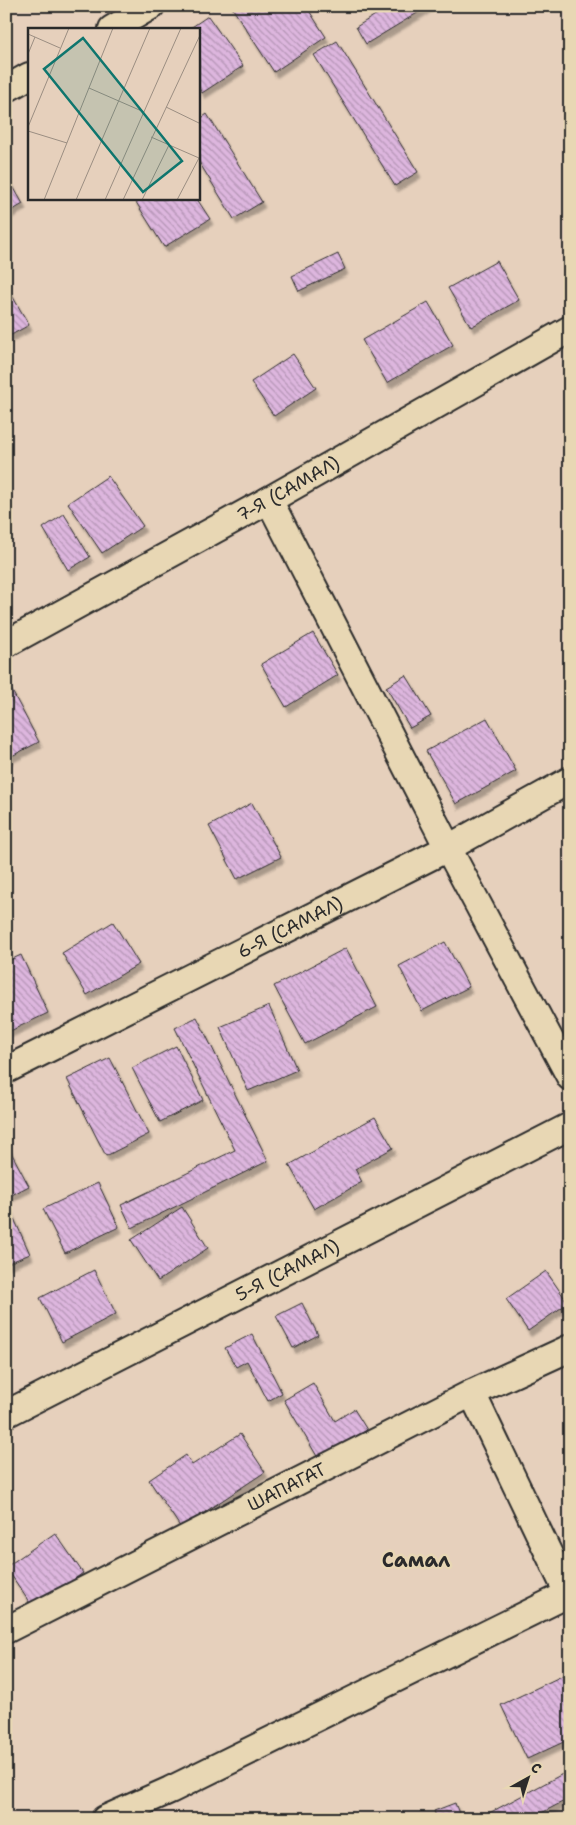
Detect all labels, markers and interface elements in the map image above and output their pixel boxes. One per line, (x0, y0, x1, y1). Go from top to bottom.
inset map (28, 28, 200, 200)
street label: 7-Я (САМАЛ) (232, 450, 344, 527)
street label: 6-Я (САМАЛ) (233, 891, 347, 964)
street label: 5-Я (САМАЛ) (231, 1234, 343, 1307)
street label: ШАПАГАТ (243, 1457, 330, 1517)
district label: Самал (382, 1547, 450, 1573)
north arrow (504, 1752, 554, 1802)
text: С (527, 1758, 545, 1778)

